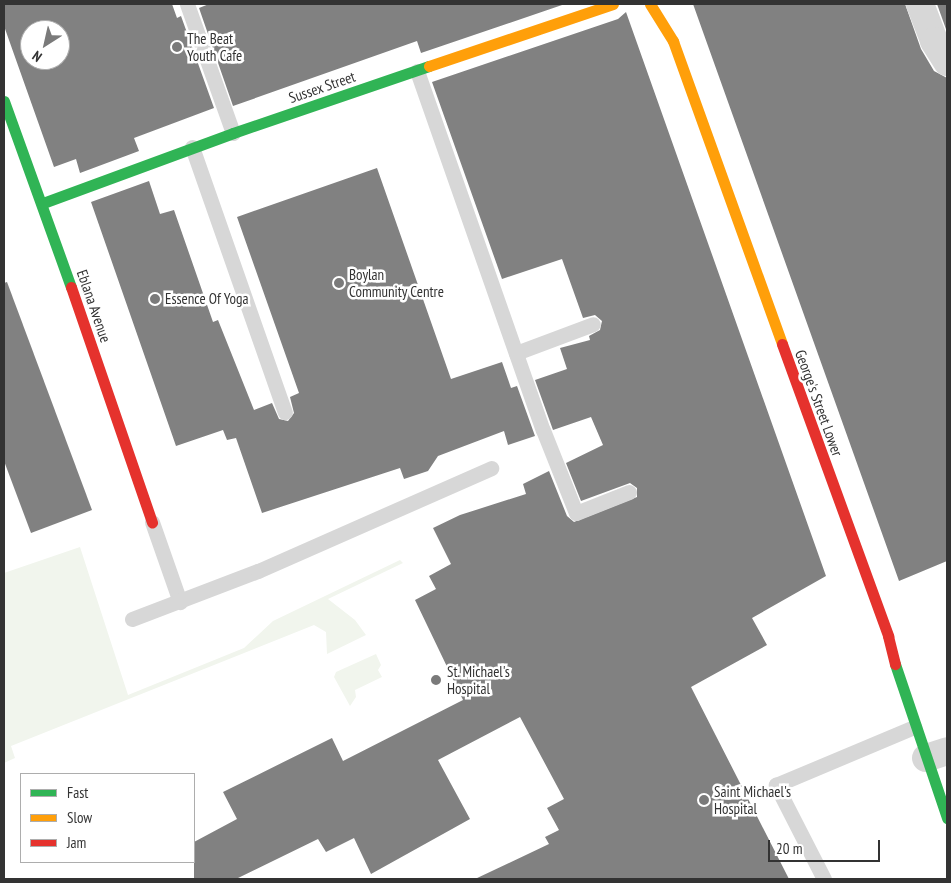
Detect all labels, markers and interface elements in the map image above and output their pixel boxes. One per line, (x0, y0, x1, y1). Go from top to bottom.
north arrow (20, 20, 70, 70)
place label: The Beat Youth Cafe (187, 29, 242, 64)
marker: The Beat Youth Cafe (171, 41, 183, 53)
text: N (29, 47, 45, 66)
street label: Sussex Street (286, 67, 358, 107)
place label: Boylan Community Centre (349, 265, 444, 300)
street label: Eblana Avenue (73, 267, 115, 345)
marker: Boylan Community Centre (333, 277, 345, 289)
place label: Essence Of Yoga (165, 290, 249, 308)
marker: Essence Of Yoga (149, 293, 161, 305)
street label: George's Street Lower (791, 347, 847, 459)
place label: St. Michael's Hospital (447, 662, 511, 697)
marker: St. Michael's Hospital (429, 673, 443, 687)
legend (20, 773, 195, 863)
place label: Saint Michael's Hospital (714, 782, 791, 817)
text: Fast (67, 783, 88, 802)
marker: Saint Michael's Hospital (698, 794, 710, 806)
text: Slow (67, 808, 92, 827)
scale bar (771, 830, 884, 862)
text: Jam (67, 833, 86, 852)
text: 20 m (776, 839, 802, 858)

